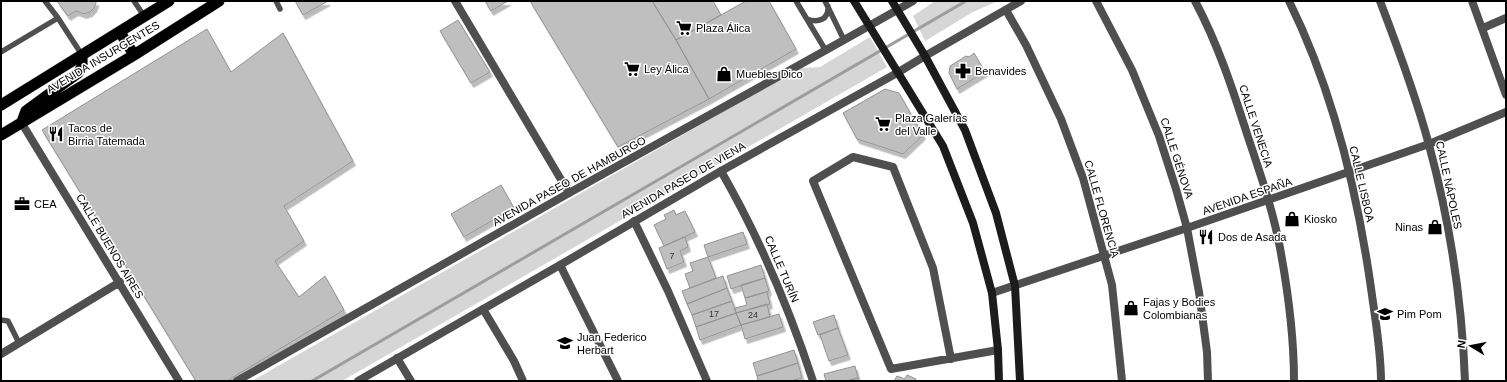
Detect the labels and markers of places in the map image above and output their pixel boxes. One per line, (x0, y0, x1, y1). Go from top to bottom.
supermarket icon: Plaza Álica (675, 19, 693, 37)
place label: Plaza Álica (696, 22, 751, 34)
supermarket icon: Ley Álica (623, 60, 641, 78)
pharmacy icon: Benavides (954, 62, 972, 80)
place label: Ley Álica (644, 63, 690, 75)
shop icon: Muebles Dico (715, 65, 733, 83)
place label: Benavides (975, 65, 1027, 77)
place label: Muebles Dico (736, 68, 803, 80)
place label: Plaza Galerías del Valle (895, 112, 968, 137)
supermarket icon: Plaza Galerías del Valle (874, 115, 892, 133)
place label: Tacos de Birria Tatemada (68, 122, 146, 147)
restaurant icon: Tacos de Birria Tatemada (47, 125, 65, 143)
office icon: CEA (13, 195, 31, 213)
place label: CEA (34, 198, 57, 210)
shop icon: Kiosko (1283, 210, 1301, 228)
place label: Kiosko (1304, 213, 1337, 225)
shop icon: Ninas (1426, 218, 1444, 236)
place label: Ninas (1395, 221, 1423, 233)
restaurant icon: Dos de Asada (1197, 228, 1215, 246)
place label: Dos de Asada (1218, 231, 1287, 243)
place label: Fajas y Bodies Colombianas (1143, 296, 1216, 321)
shop icon: Fajas y Bodies Colombianas (1122, 299, 1140, 317)
school or university icon: Pim Pom (1376, 305, 1394, 323)
place label: Pim Pom (1397, 308, 1442, 320)
place label: Juan Federico Herbart (577, 331, 647, 356)
school or university icon: Juan Federico Herbart (556, 334, 574, 352)

